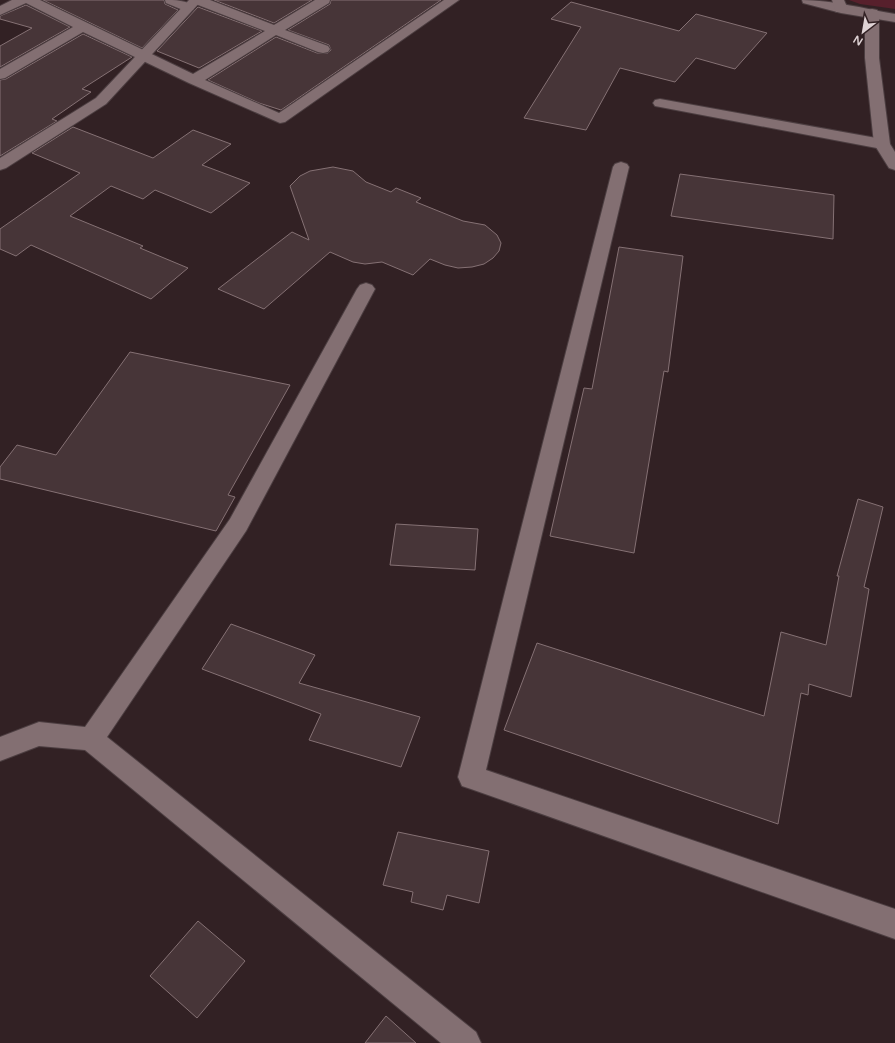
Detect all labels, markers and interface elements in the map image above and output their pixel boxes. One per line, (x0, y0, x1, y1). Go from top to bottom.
north arrow (843, 12, 883, 52)
text: N (851, 32, 865, 48)

